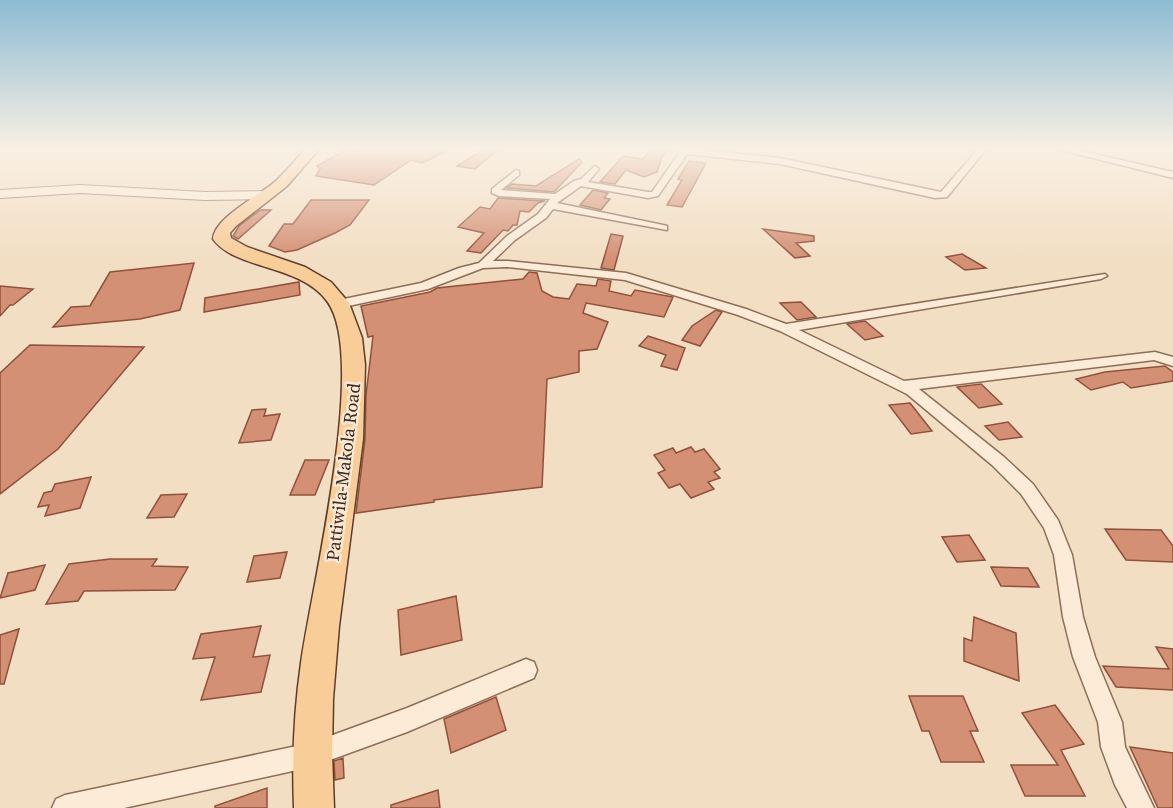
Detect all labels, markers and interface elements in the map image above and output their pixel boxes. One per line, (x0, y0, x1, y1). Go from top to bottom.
street label: Pattiwila-Makola Road (320, 382, 366, 562)

